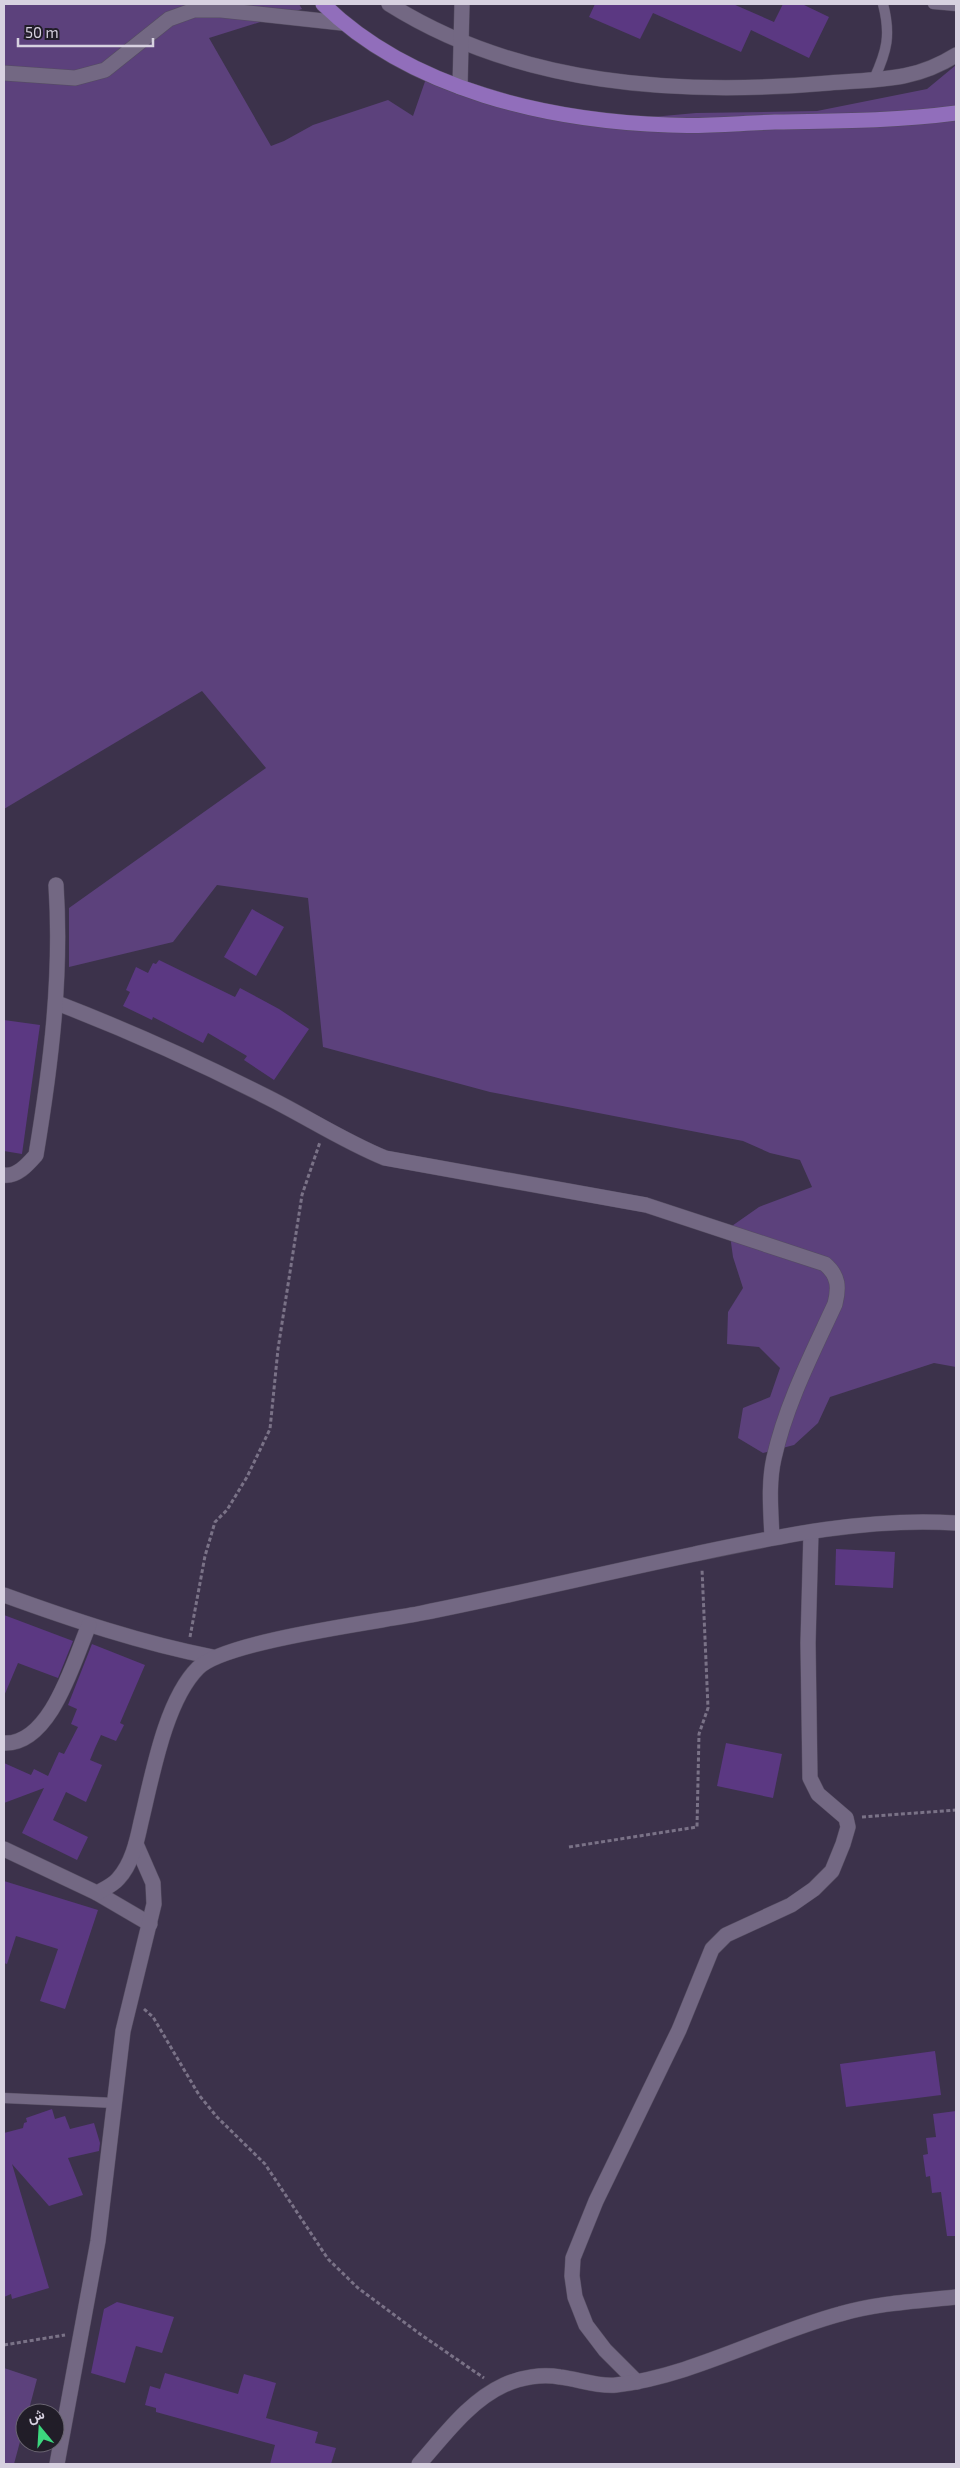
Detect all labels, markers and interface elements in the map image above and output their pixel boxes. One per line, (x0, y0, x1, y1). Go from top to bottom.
scale bar (18, 15, 152, 47)
text: 50 m (25, 23, 59, 41)
north arrow (15, 2403, 65, 2453)
text: ش (25, 2404, 47, 2427)

